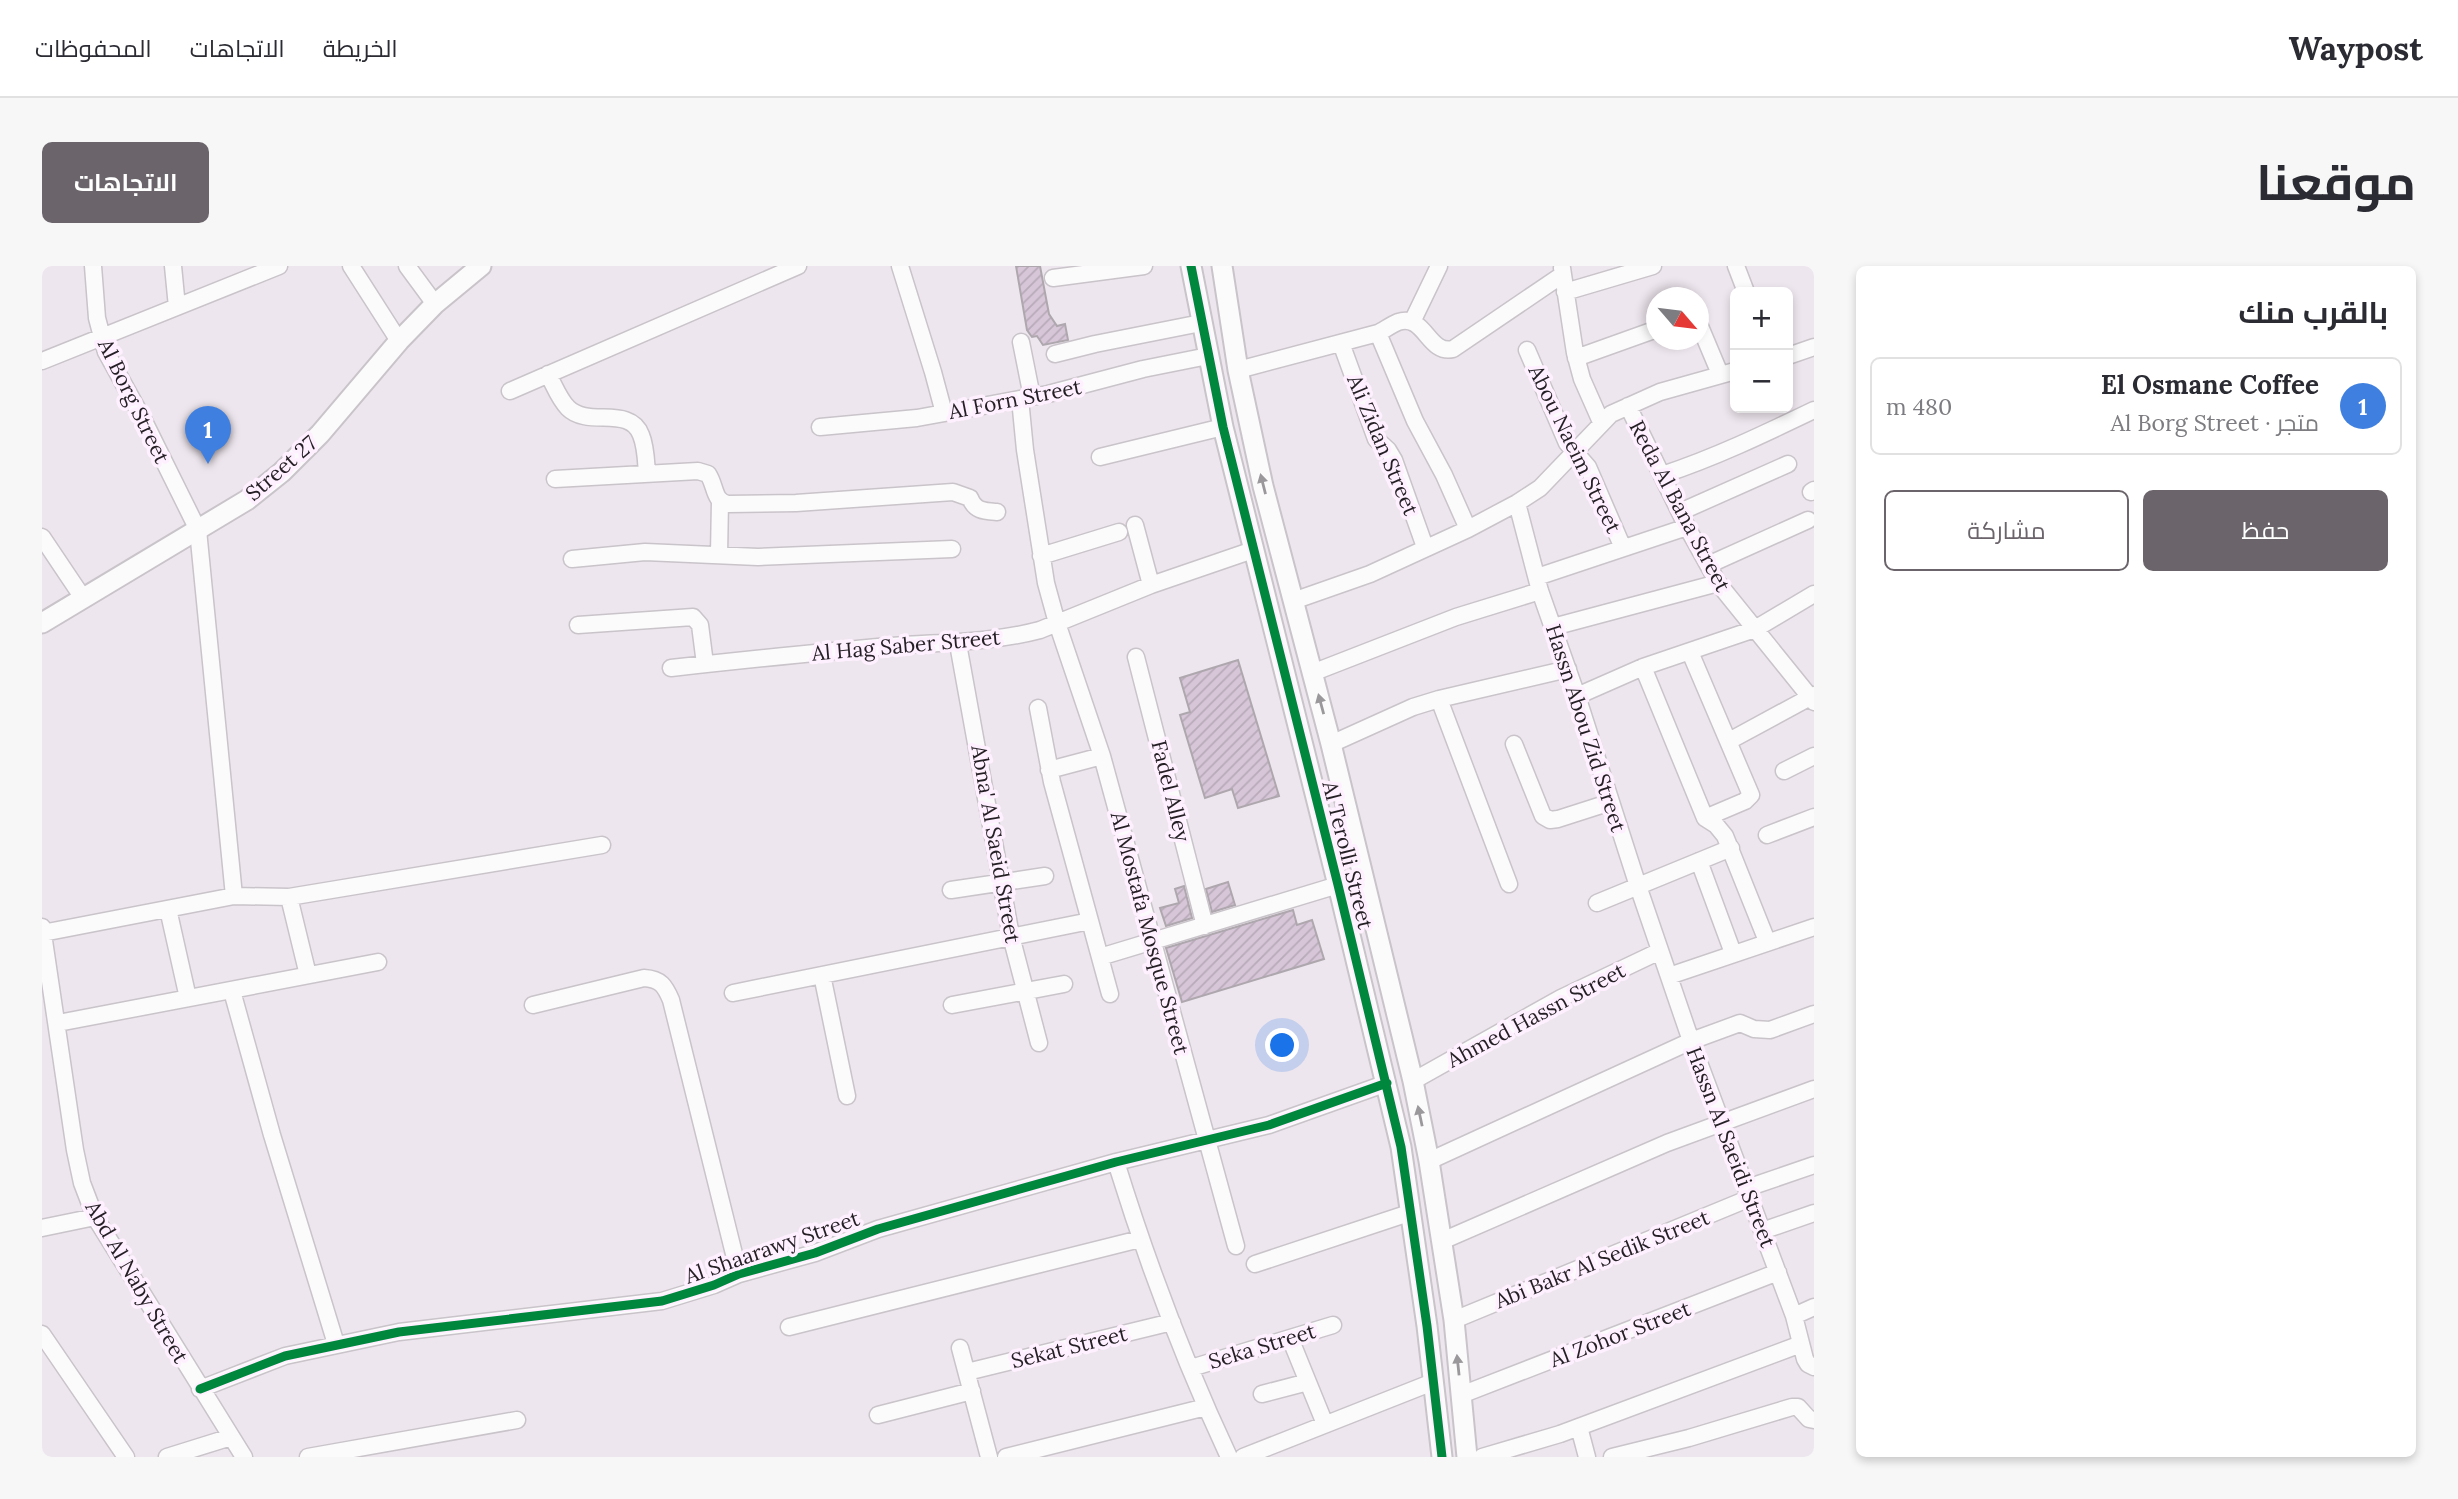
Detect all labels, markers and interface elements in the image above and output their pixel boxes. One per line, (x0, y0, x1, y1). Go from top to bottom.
text: Waypost (2289, 27, 2423, 69)
text: المحفوظات (35, 33, 152, 64)
text: الاتجاهات (190, 33, 285, 64)
text: الخريطة (323, 33, 398, 64)
button: الاتجاهات (42, 142, 209, 223)
text: موقعنا (2256, 151, 2416, 213)
north arrow (1646, 287, 1709, 350)
map controls (1730, 287, 1793, 413)
button: + (1730, 287, 1793, 350)
text: بالقرب منك (2239, 293, 2388, 331)
street label: Al Borg Street (92, 333, 176, 469)
button: − (1730, 350, 1793, 413)
street label: Abou Naeim Street (1522, 360, 1628, 538)
text: El Osmane Coffee (2101, 368, 2319, 401)
street label: Ali Zidan Street (1341, 370, 1425, 520)
street label: Al Forn Street (945, 373, 1085, 425)
text: 480 m (1886, 392, 1952, 421)
text: 1 (2358, 392, 2368, 421)
pin: 1 (185, 406, 231, 464)
text: متجر · Al Borg Street (2111, 408, 2319, 437)
street label: Reda Al Bana Street (1623, 416, 1737, 597)
street label: Street 27 (240, 429, 323, 506)
one-way arrow (1257, 473, 1268, 495)
button: مشاركة (1884, 490, 2129, 571)
button: حفظ (2143, 490, 2388, 571)
street label: Hassn Abou Zid Street (1540, 621, 1633, 836)
street label: Al Hag Saber Street (810, 623, 1002, 667)
one-way arrow (1315, 693, 1325, 714)
street label: Fadel Alley (1145, 737, 1197, 845)
street label: Abna' Al Saeid Street (965, 742, 1027, 946)
street label: Al Terolli Street (1316, 777, 1380, 933)
street label: Al Mostafa Mosque Street (1104, 808, 1196, 1058)
street label: Ahmed Hassn Street (1441, 956, 1631, 1074)
your location (1265, 1028, 1299, 1062)
street label: Hassn Al Saeidi Street (1680, 1043, 1782, 1252)
one-way arrow (1415, 1105, 1426, 1127)
street label: Abd Al Naby Street (79, 1195, 195, 1369)
street label: Abi Bakr Al Sedik Street (1490, 1203, 1714, 1315)
street label: Al Shaarawy Street (680, 1204, 864, 1290)
street label: Al Zohor Street (1545, 1294, 1695, 1374)
street label: Seka Street (1205, 1317, 1320, 1375)
street label: Sekat Street (1008, 1319, 1131, 1374)
one-way arrow (1453, 1353, 1464, 1375)

